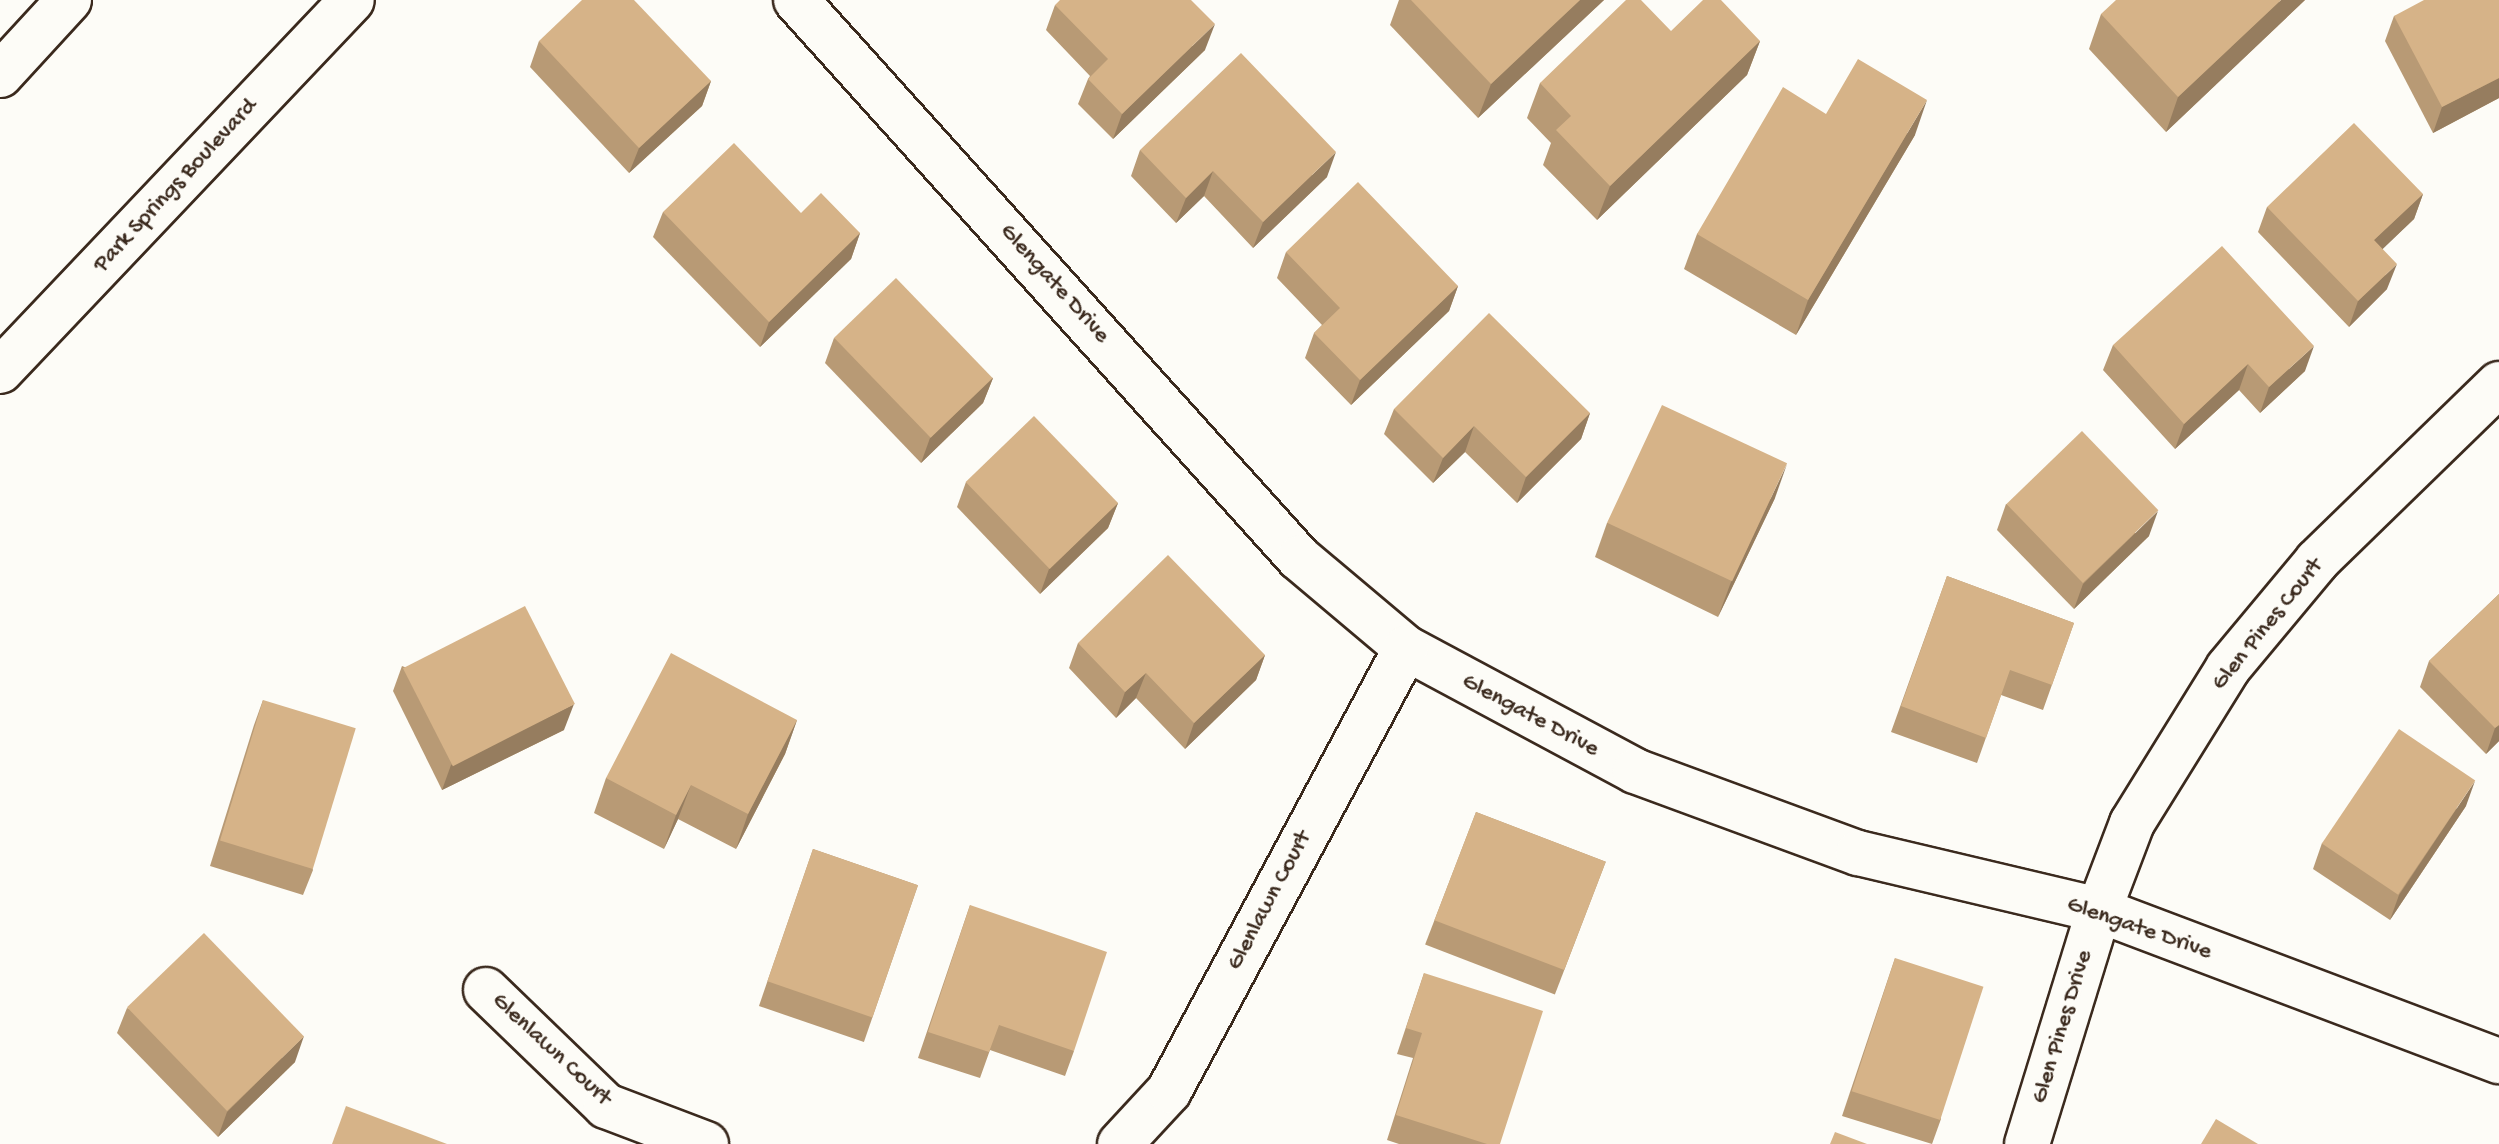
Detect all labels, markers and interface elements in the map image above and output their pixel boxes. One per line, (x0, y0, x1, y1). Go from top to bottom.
street label: Park Springs Boulevard (88, 93, 264, 279)
street label: Glengate Drive (993, 218, 1115, 350)
street label: Glen Pines Court (2206, 553, 2330, 697)
street label: Glengate Drive (1456, 668, 1604, 764)
street label: Glenlawn Court (1221, 826, 1319, 976)
street label: Glengate Drive (2063, 891, 2215, 967)
street label: Glen Pines Drive (2026, 947, 2100, 1107)
street label: Glenlawn Court (485, 987, 617, 1113)

